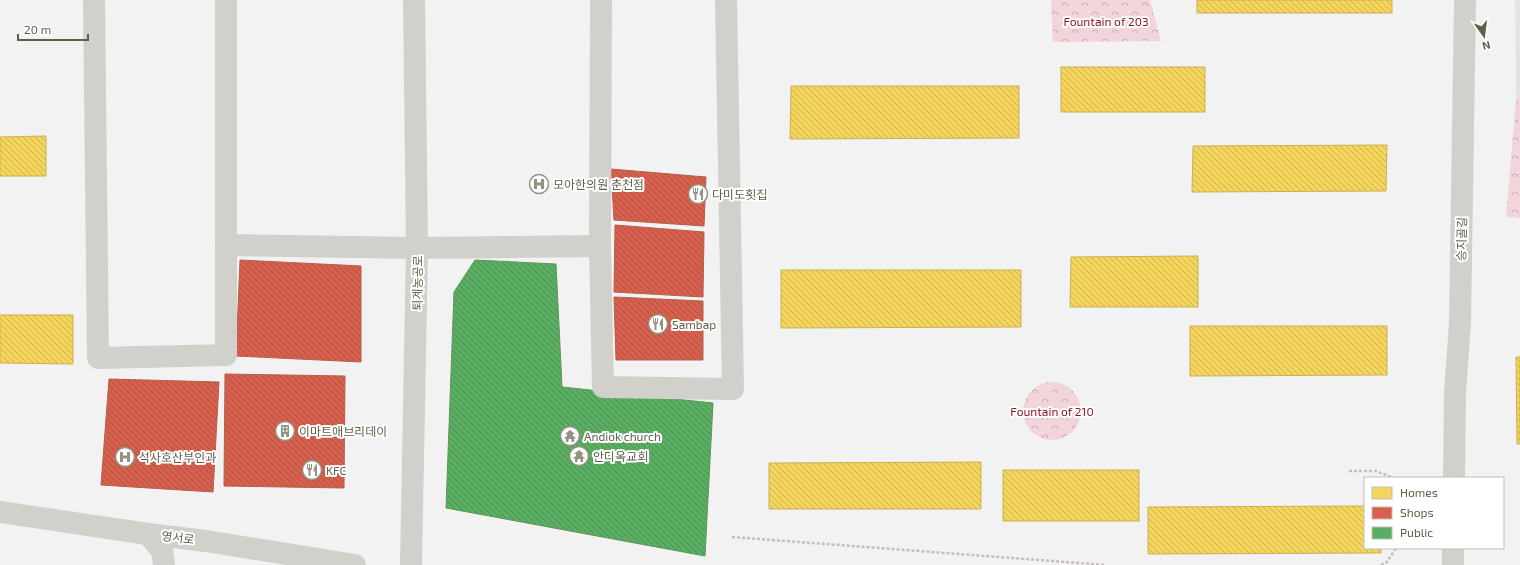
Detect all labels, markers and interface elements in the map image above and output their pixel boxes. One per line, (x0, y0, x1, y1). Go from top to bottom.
park label: Fountain of 203 (1063, 14, 1149, 28)
scale bar (18, 16, 88, 42)
north arrow (1464, 16, 1504, 56)
text: 20 m (24, 22, 51, 36)
text: N (1481, 39, 1492, 53)
hospital icon: 모아한의원 춘천점 (528, 173, 550, 195)
place label: 모아한의원 춘천점 (553, 177, 644, 191)
restaurant icon: 다미도횟집 (687, 183, 709, 205)
place label: 다미도횟집 (712, 187, 767, 201)
street label: 승지골길 (1454, 217, 1468, 261)
street label: 퇴계농공로 (410, 255, 424, 311)
restaurant icon: Sambap (647, 313, 669, 335)
place label: Sambap (672, 317, 716, 331)
park label: Fountain of 210 (1010, 404, 1094, 418)
building icon: 이마트애브리데이 (274, 420, 296, 442)
place label: 이마트애브리데이 (299, 424, 387, 438)
temple icon: Andiok church (559, 425, 581, 447)
place label: Andiok church (584, 429, 661, 443)
temple icon: 안디옥교회 (568, 445, 590, 467)
hospital icon: 석사호산부인과 (114, 446, 136, 468)
place label: 안디옥교회 (593, 449, 648, 463)
place label: 석사호산부인과 (139, 450, 216, 464)
restaurant icon: KFC (301, 459, 323, 481)
place label: KFC (326, 463, 346, 477)
legend (1364, 477, 1504, 549)
text: Homes (1400, 485, 1438, 499)
text: Shops (1400, 505, 1434, 519)
text: Public (1400, 525, 1433, 539)
street label: 영서로 (161, 528, 195, 546)

